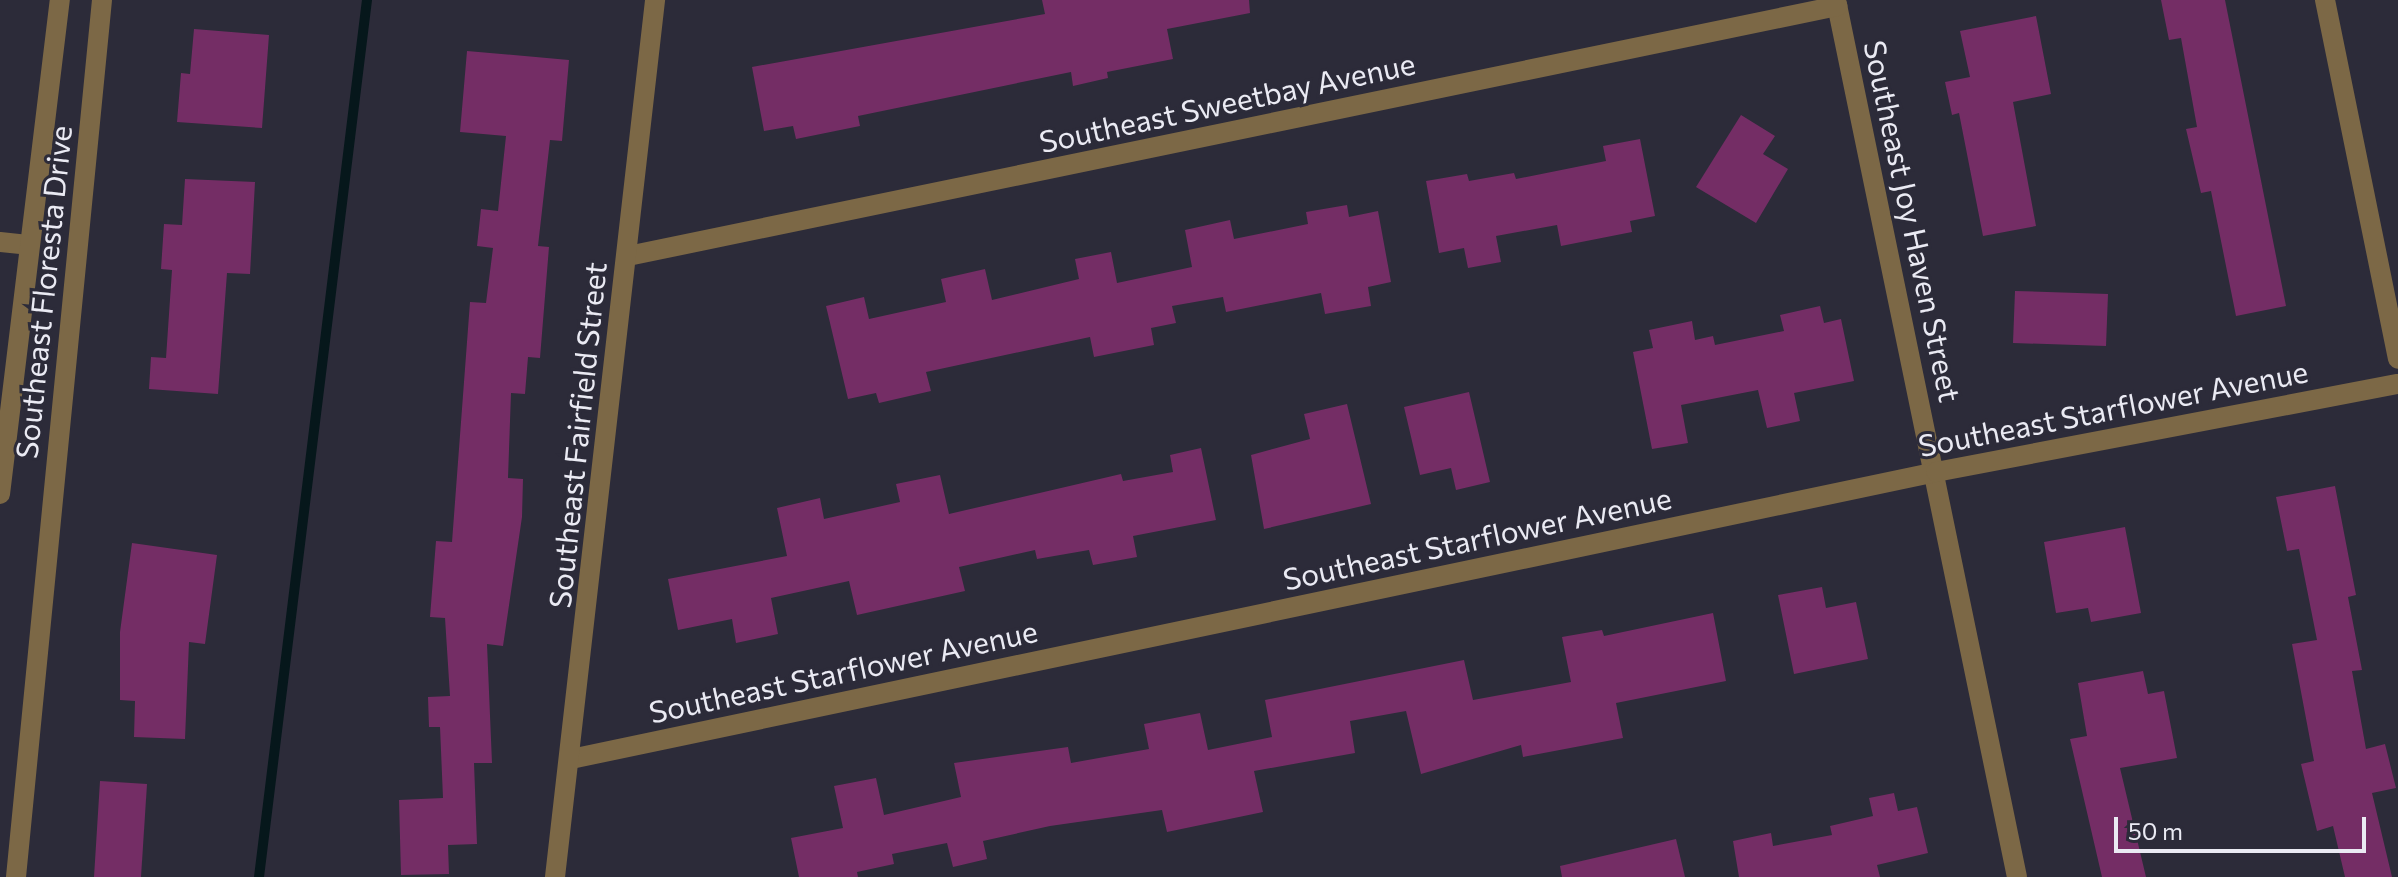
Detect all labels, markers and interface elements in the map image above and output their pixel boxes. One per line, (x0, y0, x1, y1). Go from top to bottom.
street label: Southeast Joy Haven Street (1857, 37, 1969, 405)
street label: Southeast Sweetbay Avenue (1036, 45, 1418, 159)
street label: Southeast Floresta Drive (8, 124, 78, 460)
street label: Southeast Fairfield Street (541, 260, 613, 610)
street label: Southeast Starflower Avenue (1915, 353, 2311, 463)
street label: Southeast Starflower Avenue (1280, 479, 1674, 597)
street label: Southeast Starflower Avenue (646, 612, 1040, 730)
scale bar (2118, 801, 2370, 851)
text: 50 m (2128, 816, 2183, 845)

